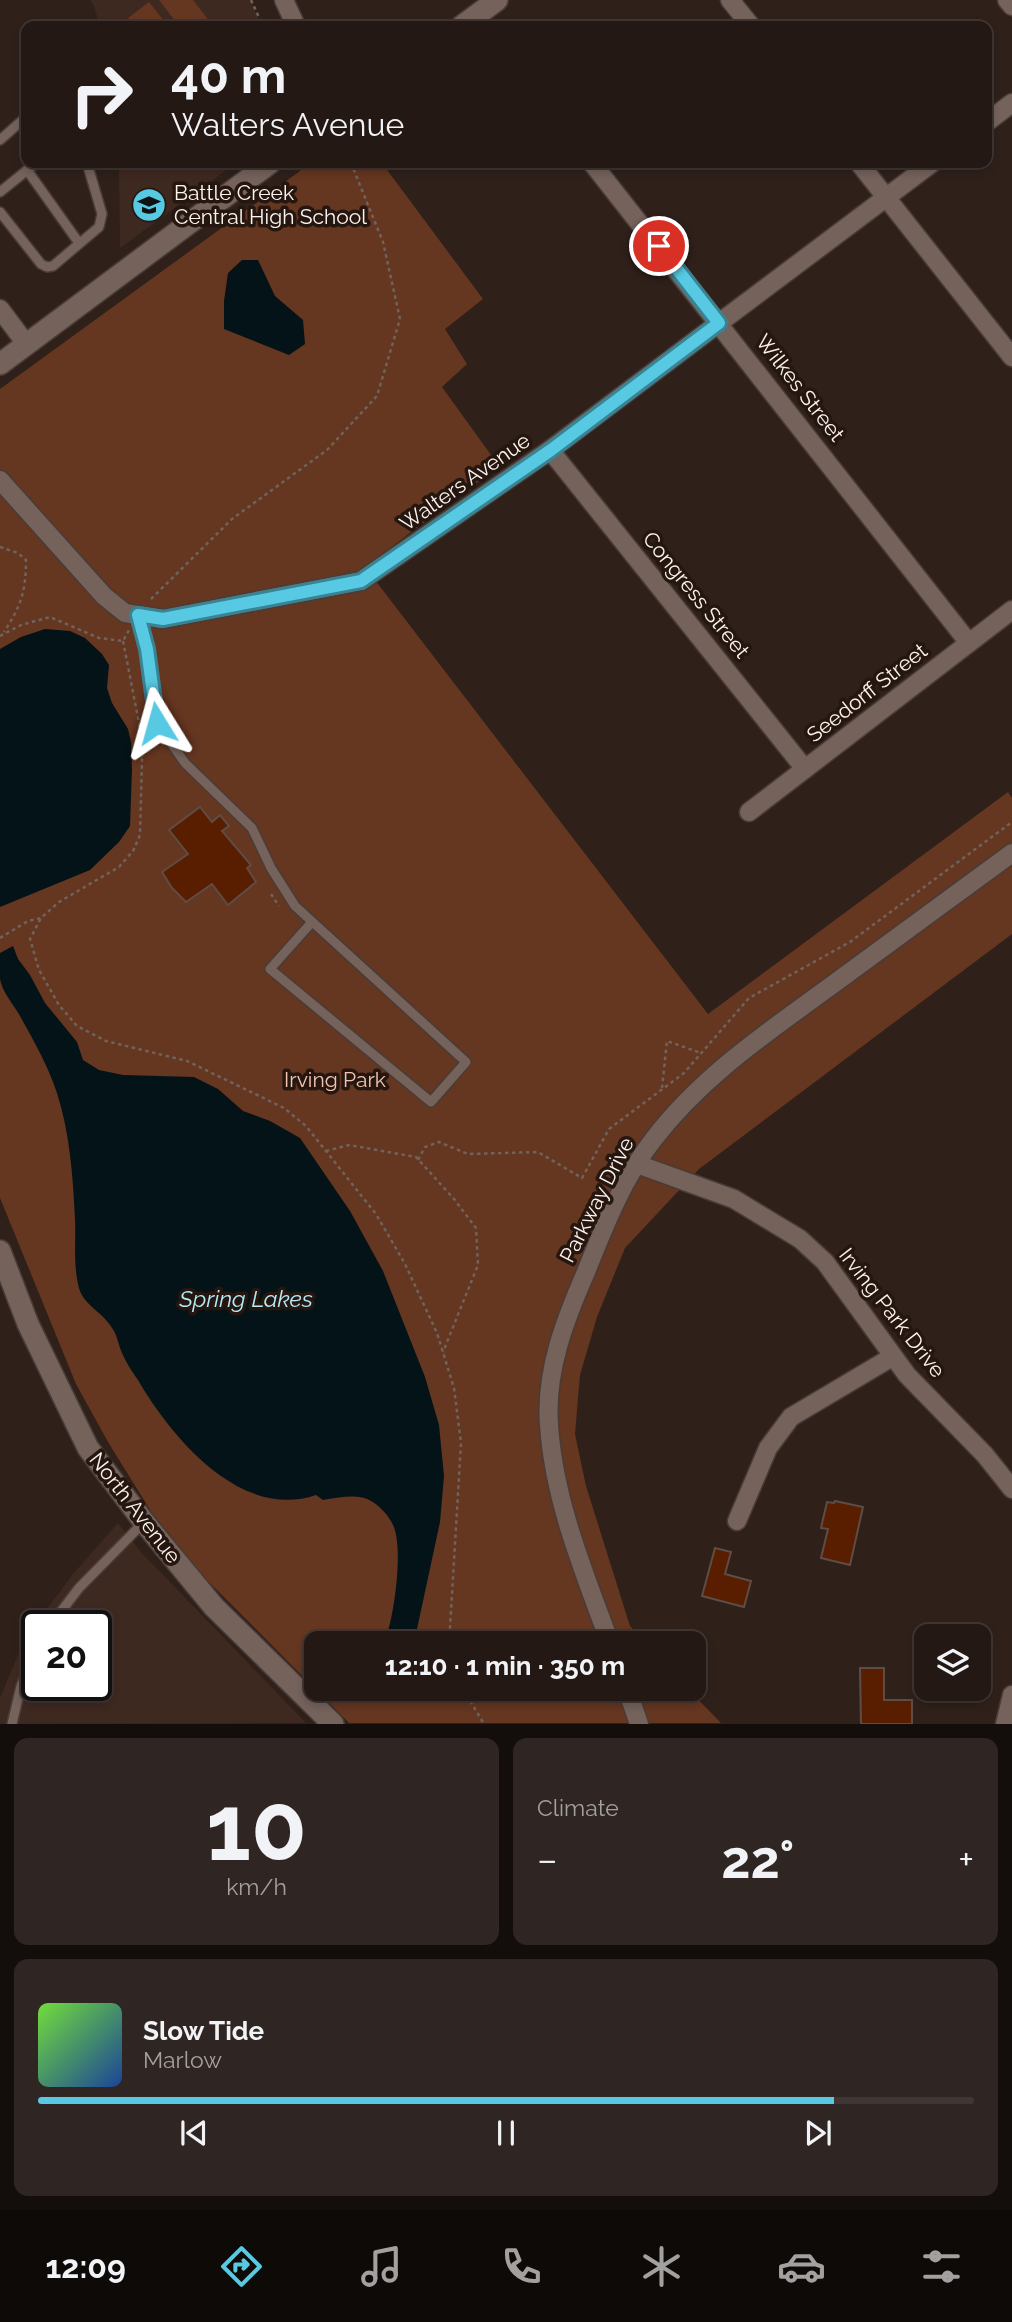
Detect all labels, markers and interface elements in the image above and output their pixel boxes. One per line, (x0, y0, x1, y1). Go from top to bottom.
text: 40 m (171, 47, 286, 104)
icon: right (56, 49, 147, 140)
text: Walters Avenue (171, 106, 404, 143)
place label: Battle Creek Central High School (174, 180, 367, 229)
school or university icon: Battle Creek Central High School (130, 186, 168, 224)
pin (629, 216, 689, 276)
icon: arrive (640, 227, 678, 265)
street label: Wilkes Street (751, 329, 850, 446)
street label: Walters Avenue (395, 427, 535, 536)
street label: Congress Street (638, 526, 755, 663)
street label: Seedorff Street (802, 638, 932, 747)
position arrow (120, 686, 194, 760)
park label: Irving Park (284, 1067, 386, 1092)
street label: Parkway Drive (554, 1133, 639, 1267)
street label: Irving Park Drive (834, 1243, 951, 1382)
water label: Spring Lakes (178, 1285, 313, 1312)
street label: North Avenue (84, 1447, 186, 1568)
speed limit sign: 20 (21, 1610, 112, 1701)
map controls (914, 1624, 991, 1701)
button: layers (914, 1624, 991, 1701)
text: 12:10 · 1 min · 350 m (385, 1651, 625, 1681)
text: 10 (206, 1774, 307, 1881)
text: Climate (537, 1794, 619, 1821)
text: 22° (721, 1829, 794, 1890)
text: − (537, 1837, 557, 1882)
text: + (958, 1837, 974, 1882)
text: km/h (226, 1873, 287, 1900)
text: Slow Tide (143, 2016, 264, 2046)
text: Marlow (143, 2046, 222, 2073)
icon: previous (175, 2114, 213, 2152)
icon: pause (487, 2114, 525, 2152)
icon: next (799, 2114, 837, 2152)
icon: directions (217, 2242, 266, 2291)
icon: music (357, 2242, 406, 2291)
icon: phone (497, 2242, 546, 2291)
icon: climate (637, 2242, 686, 2291)
icon: car (777, 2242, 826, 2291)
icon: filters (917, 2242, 966, 2291)
text: 12:09 (46, 2248, 126, 2285)

